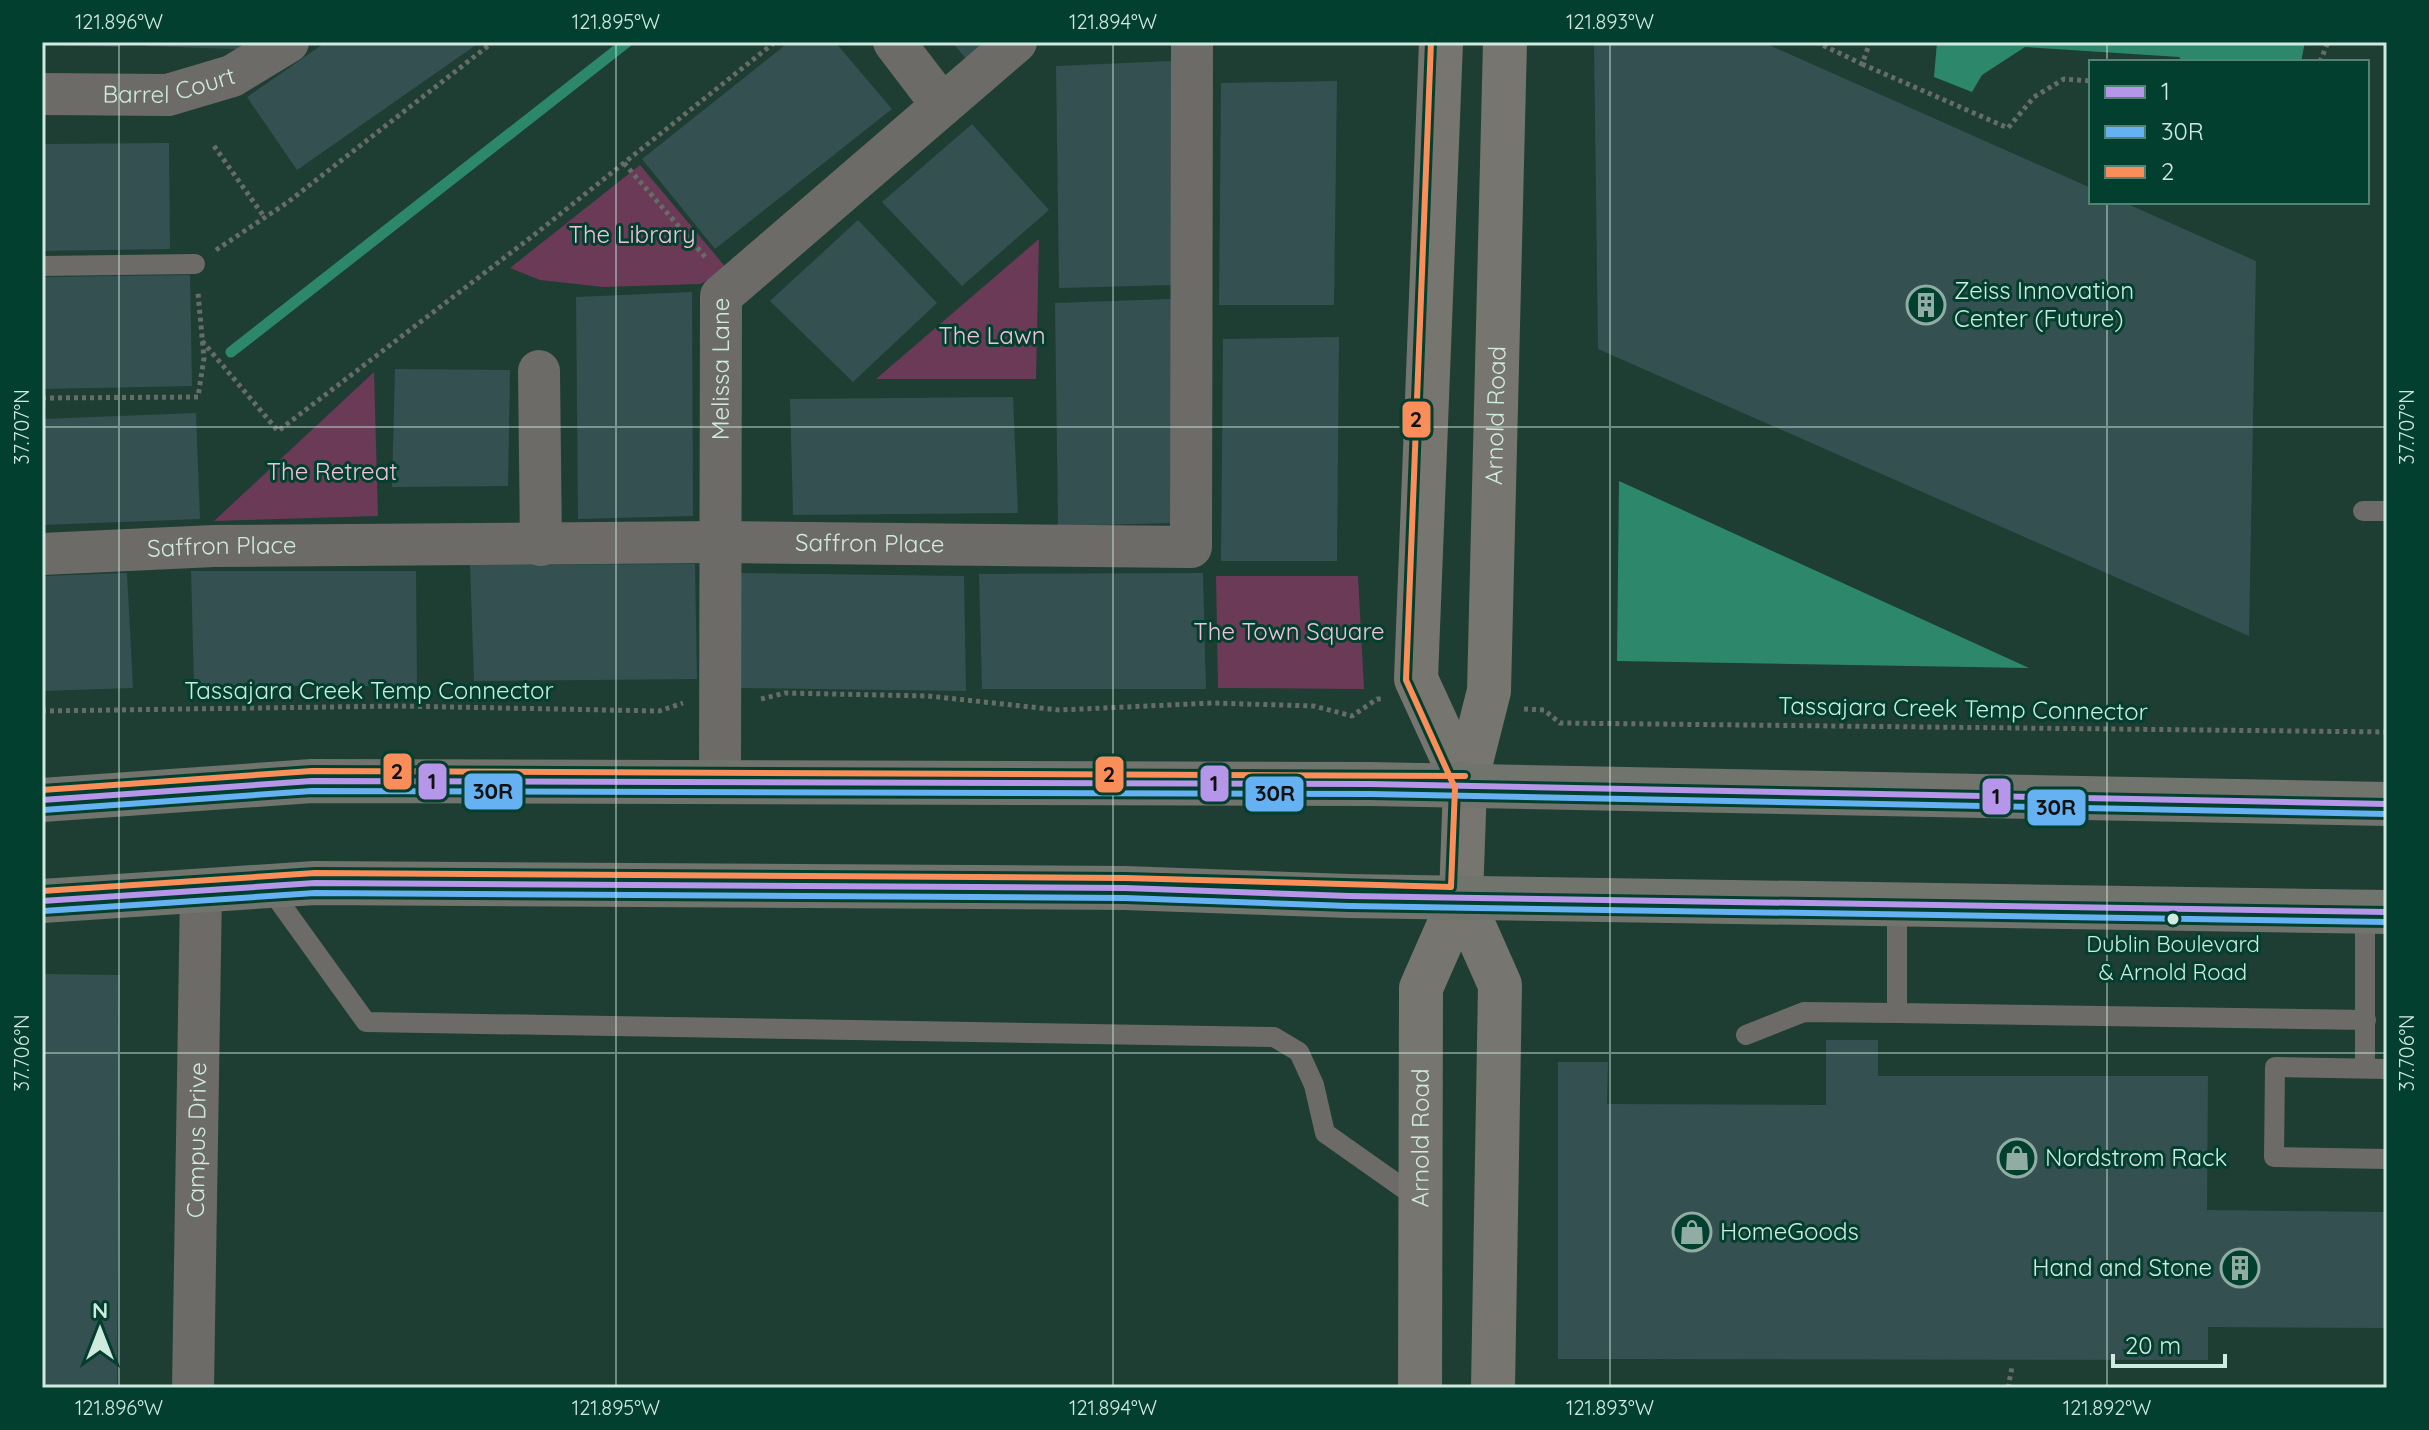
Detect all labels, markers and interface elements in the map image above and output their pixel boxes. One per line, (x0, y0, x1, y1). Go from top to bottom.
text: 121.896°W (75, 9, 163, 34)
text: 121.895°W (572, 9, 660, 34)
text: 121.894°W (1069, 9, 1157, 34)
text: 121.893°W (1566, 9, 1654, 34)
street label: Barrel Court (102, 60, 239, 109)
legend (2089, 60, 2369, 204)
text: 1 (2161, 76, 2170, 106)
text: 30R (2161, 116, 2204, 146)
text: 2 (2161, 156, 2174, 186)
park label: The Library (568, 219, 696, 249)
place label: Zeiss Innovation Center (Future) (1954, 275, 2134, 333)
building icon: Zeiss Innovation Center (Future) (1905, 284, 1947, 326)
street label: Melissa Lane (705, 298, 735, 440)
park label: The Lawn (938, 320, 1046, 350)
street label: Arnold Road (1478, 346, 1512, 485)
text: 37.707°N (9, 389, 34, 465)
text: 37.707°N (2394, 389, 2419, 465)
line badge: 2 (1401, 400, 1432, 439)
text: 2 (1410, 405, 1422, 433)
park label: The Retreat (267, 456, 397, 486)
street label: Saffron Place (795, 527, 945, 558)
street label: Saffron Place (146, 529, 297, 563)
park label: The Town Square (1193, 616, 1385, 646)
street label: Tassajara Creek Temp Connector (184, 675, 554, 705)
street label: Tassajara Creek Temp Connector (1778, 690, 2148, 726)
line badge: 2 (382, 752, 413, 791)
line badge: 2 (1094, 755, 1125, 794)
text: 2 (391, 757, 403, 785)
text: 2 (1103, 760, 1115, 788)
line badge: 1 (417, 762, 448, 801)
line badge: 1 (1199, 764, 1230, 803)
text: 1 (428, 767, 436, 795)
text: 1 (1210, 769, 1218, 797)
line badge: 30R (463, 772, 524, 811)
line badge: 30R (1244, 775, 1305, 813)
text: 30R (473, 777, 513, 805)
line badge: 1 (1981, 777, 2012, 816)
text: 30R (1255, 779, 1295, 807)
text: 1 (1992, 782, 2000, 810)
line badge: 30R (2026, 788, 2087, 827)
text: 30R (2036, 793, 2076, 821)
marker: Dublin Boulevard & Arnold Road (2165, 911, 2181, 927)
place label: Dublin Boulevard & Arnold Road (2086, 930, 2260, 986)
text: 37.706°N (9, 1014, 34, 1092)
text: 37.706°N (2394, 1014, 2419, 1092)
street label: Campus Drive (180, 1062, 212, 1218)
street label: Arnold Road (1404, 1068, 1435, 1208)
shop icon: Nordstrom Rack (1996, 1137, 2038, 1179)
place label: Nordstrom Rack (2045, 1142, 2227, 1172)
shop icon: HomeGoods (1671, 1211, 1713, 1253)
place label: HomeGoods (1720, 1216, 1859, 1246)
building icon: Hand and Stone (2219, 1247, 2261, 1289)
place label: Hand and Stone (2032, 1252, 2212, 1282)
north arrow (60, 1290, 140, 1370)
text: N (92, 1296, 108, 1324)
scale bar (2113, 1318, 2225, 1368)
text: 20 m (2125, 1330, 2181, 1360)
text: 121.896°W (75, 1395, 163, 1420)
text: 121.895°W (572, 1395, 660, 1420)
text: 121.894°W (1069, 1395, 1157, 1420)
text: 121.893°W (1566, 1395, 1654, 1420)
text: 121.892°W (2063, 1395, 2151, 1420)

